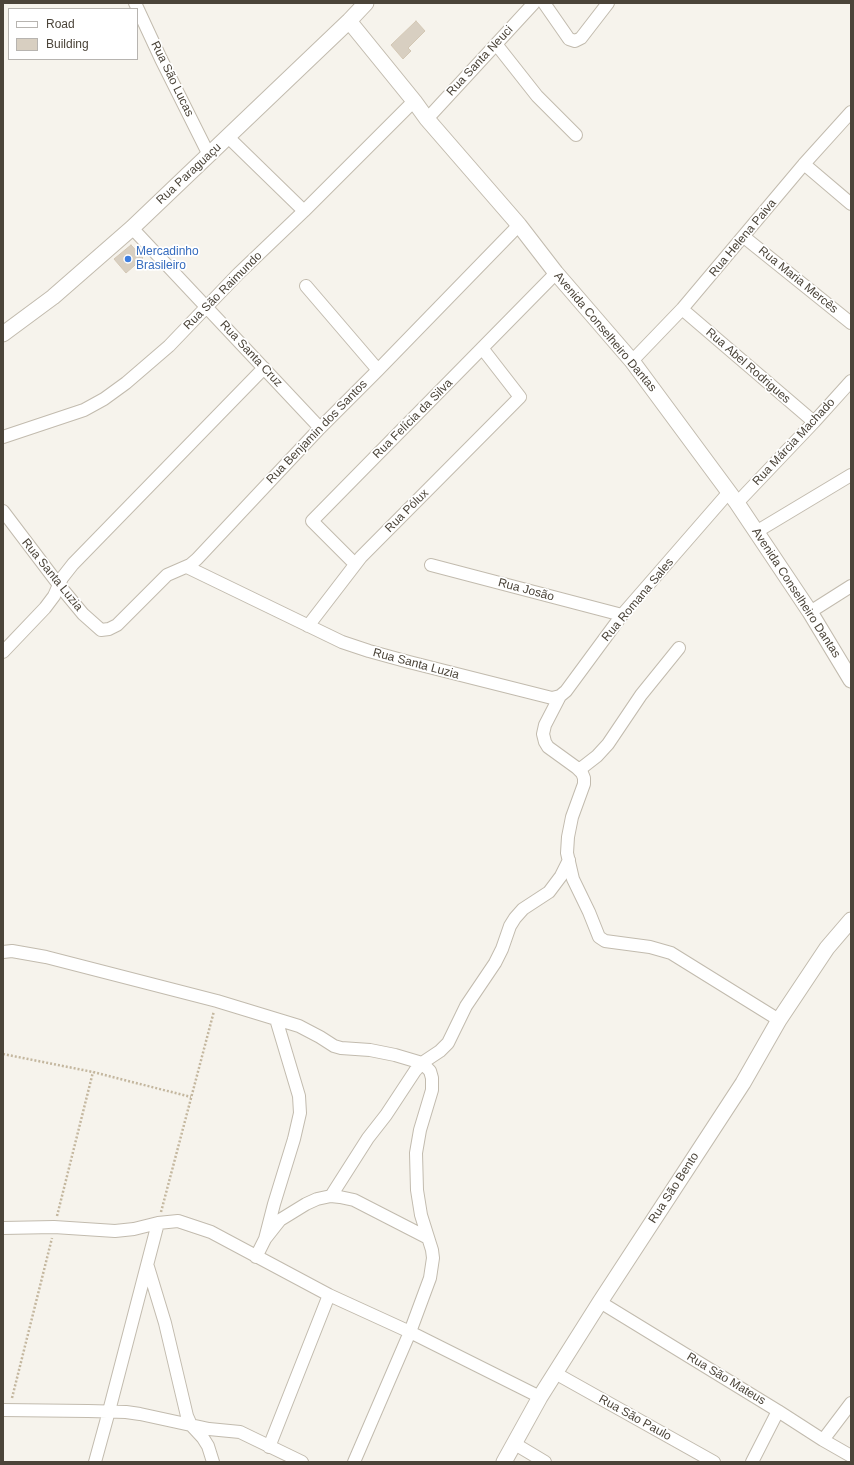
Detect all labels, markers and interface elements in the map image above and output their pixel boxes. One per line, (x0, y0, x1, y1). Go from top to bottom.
legend (8, 8, 138, 60)
text: Road (46, 17, 75, 31)
street label: Rua Santa Neuci (444, 23, 516, 99)
text: Building (46, 37, 89, 51)
street label: Rua São Lucas (148, 39, 196, 119)
street label: Rua Paraguaçu (154, 140, 224, 208)
street label: Rua Helena Paiva (706, 196, 780, 280)
street label: Rua Maria Mercês (755, 244, 841, 316)
place label: Mercadinho Brasileiro (136, 245, 199, 273)
street label: Rua São Raimundo (181, 249, 265, 333)
marker: Mercadinho Brasileiro (123, 254, 133, 264)
street label: Avenida Conselheiro Dantas (551, 269, 659, 395)
street label: Rua Santa Cruz (217, 318, 285, 390)
street label: Rua Abel Rodrigues (703, 325, 793, 407)
street label: Rua Felícia da Silva (370, 376, 456, 462)
street label: Rua Benjamin dos Santos (264, 377, 370, 487)
street label: Rua Márcia Machado (750, 395, 838, 489)
street label: Rua Pólux (382, 486, 432, 536)
street label: Avenida Conselheiro Dantas (749, 525, 843, 661)
street label: Rua Santa Luzia (18, 536, 86, 614)
street label: Rua Romana Sales (599, 556, 677, 644)
street label: Rua Josão (496, 576, 556, 604)
street label: Rua Santa Luzia (371, 646, 461, 682)
street label: Rua São Bento (646, 1150, 702, 1226)
street label: Rua São Mateus (684, 1350, 768, 1408)
street label: Rua São Paulo (596, 1392, 674, 1444)

